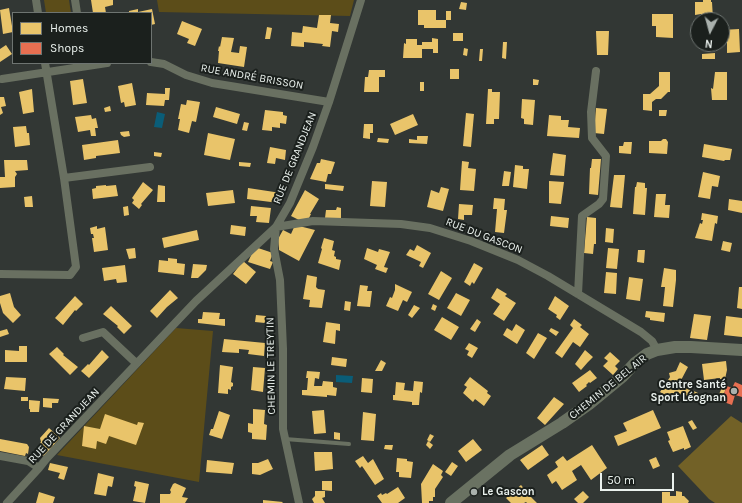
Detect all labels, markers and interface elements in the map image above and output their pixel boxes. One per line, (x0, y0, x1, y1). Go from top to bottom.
legend (12, 12, 152, 64)
north arrow (690, 12, 730, 52)
text: Homes (50, 21, 88, 35)
text: N (704, 37, 713, 50)
text: Shops (50, 41, 84, 55)
street label: RUE ANDRÉ BRISSON (200, 61, 304, 93)
street label: RUE DE GRANDJEAN (270, 110, 320, 206)
street label: RUE DU GASCON (444, 215, 524, 257)
street label: CHEMIN LE TREYTIN (264, 317, 278, 415)
street label: CHEMIN DE BEL AIR (567, 352, 649, 422)
place label: Centre Santé Sport Léognan (651, 378, 726, 404)
street label: RUE DE GRANDJEAN (26, 386, 102, 466)
marker: Centre Santé Sport Léognan (729, 386, 739, 396)
scale bar (602, 465, 676, 491)
text: 50 m (607, 473, 635, 487)
place label: Le Gascon (482, 485, 535, 499)
marker: Le Gascon (469, 487, 479, 497)

